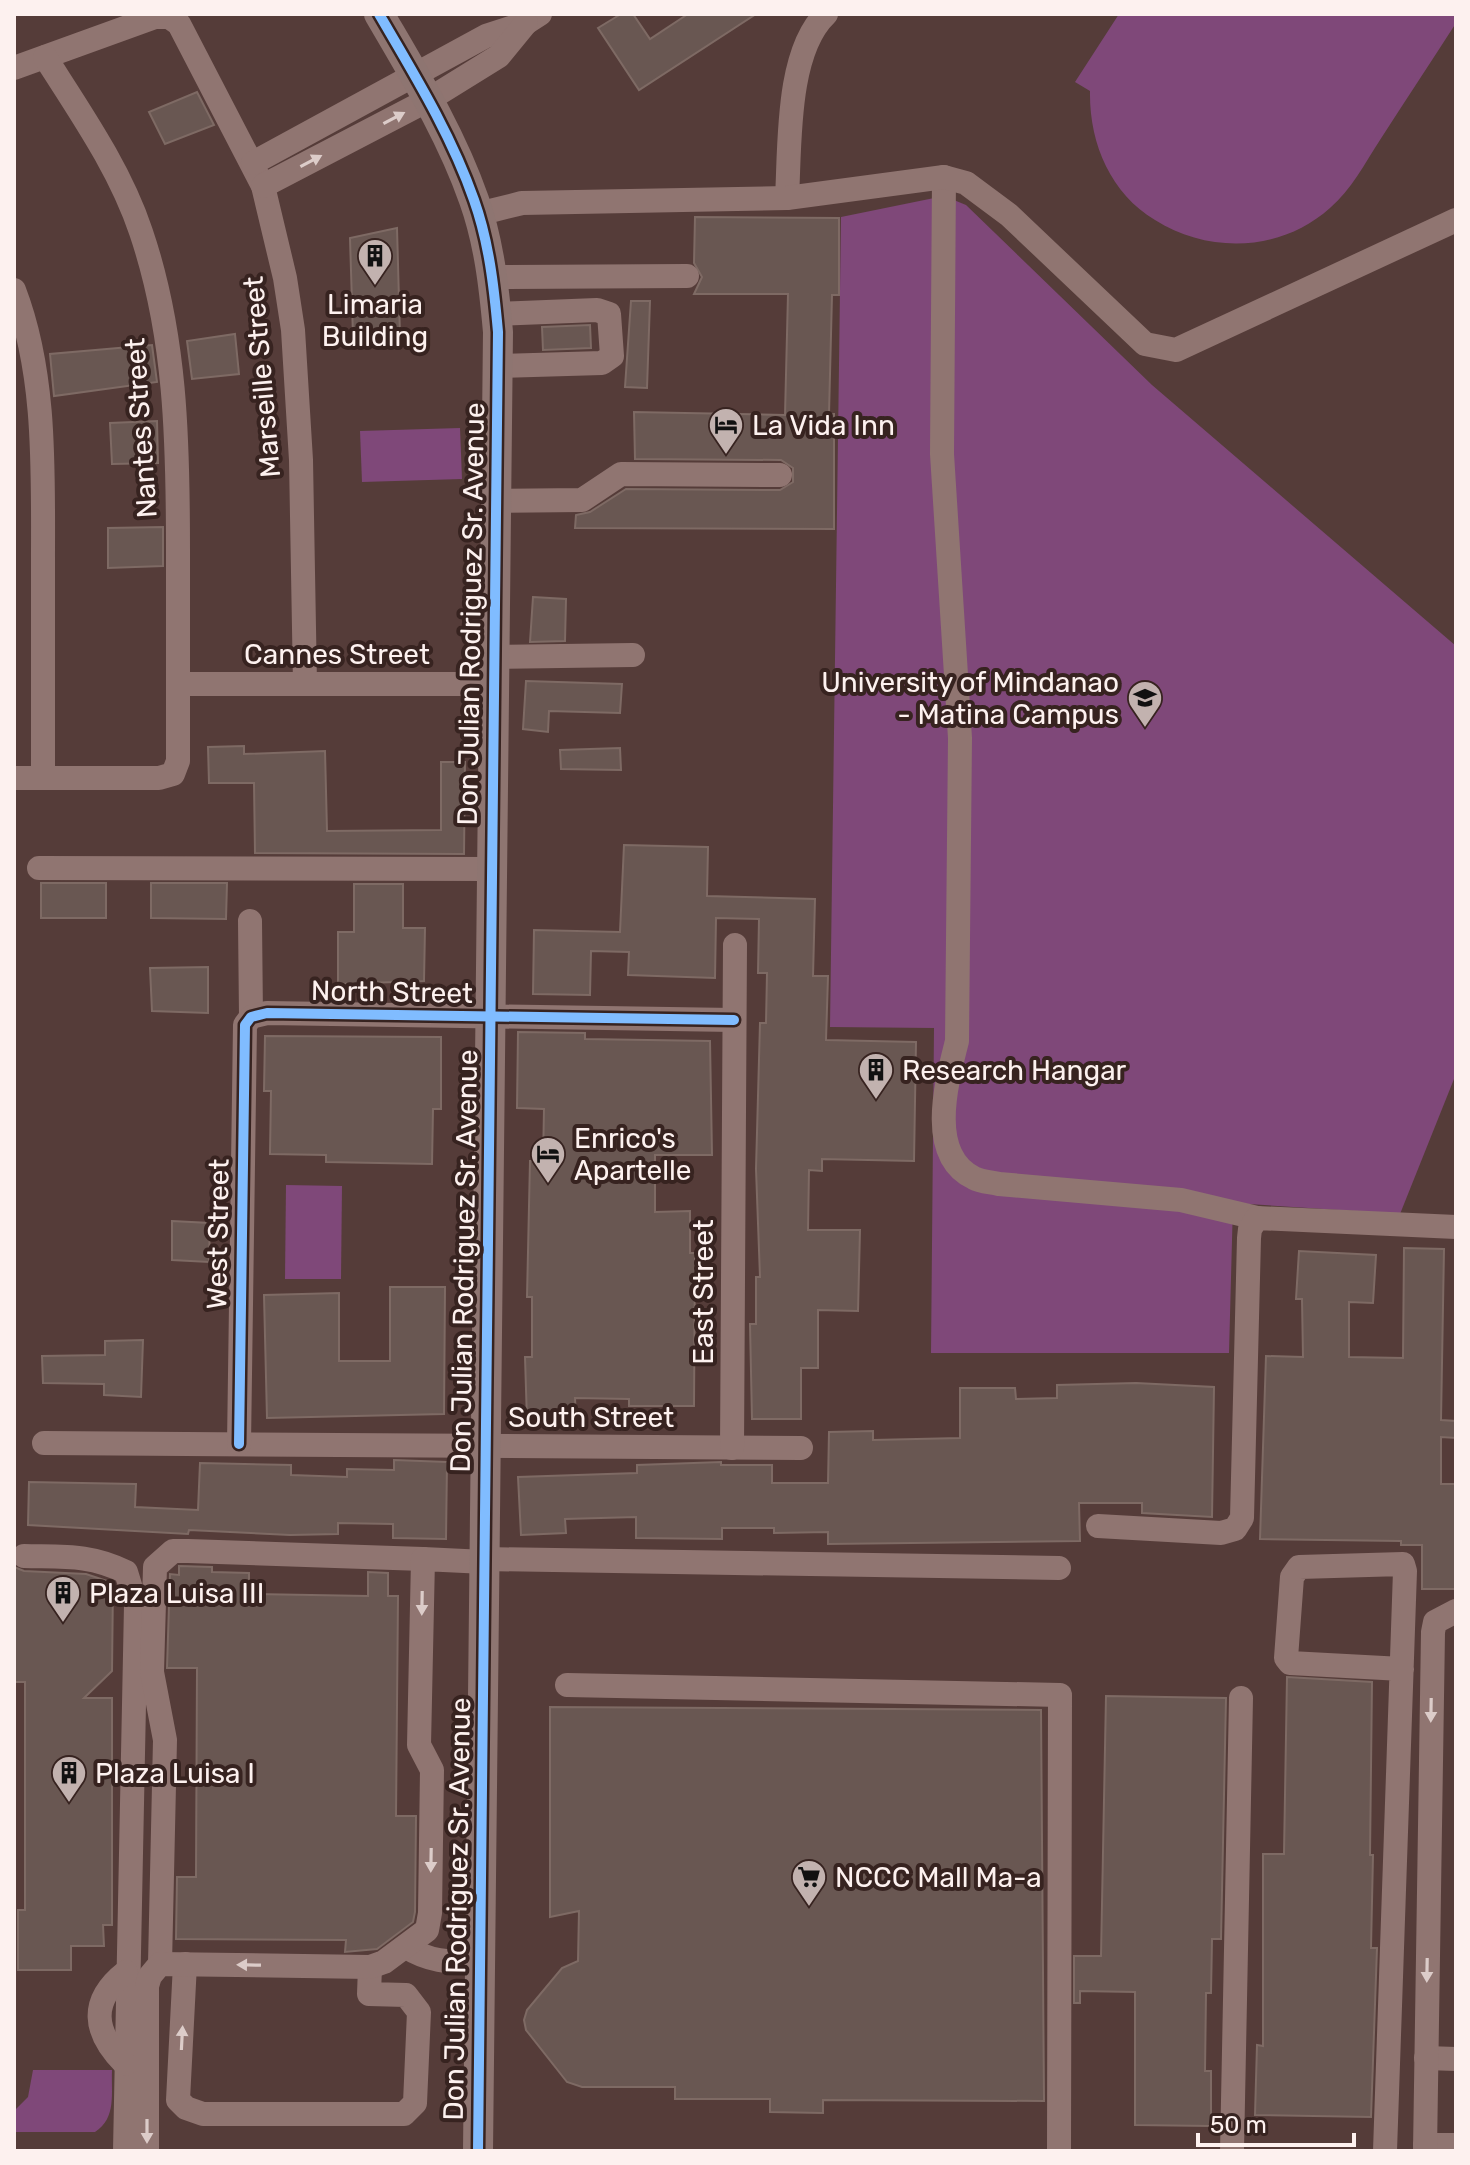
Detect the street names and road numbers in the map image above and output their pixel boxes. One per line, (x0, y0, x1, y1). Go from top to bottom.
street label: Marseille Street (237, 275, 287, 479)
street label: Nantes Street (118, 337, 164, 519)
street label: Don Julian Rodriguez Sr. Avenue (451, 402, 491, 826)
street label: Cannes Street (244, 638, 430, 671)
street label: North Street (311, 974, 473, 1010)
street label: Don Julian Rodriguez Sr. Avenue (444, 1049, 484, 1473)
street label: West Street (200, 1158, 236, 1310)
street label: East Street (687, 1219, 720, 1365)
street label: South Street (508, 1401, 674, 1434)
street label: Don Julian Rodriguez Sr. Avenue (437, 1697, 477, 2121)

